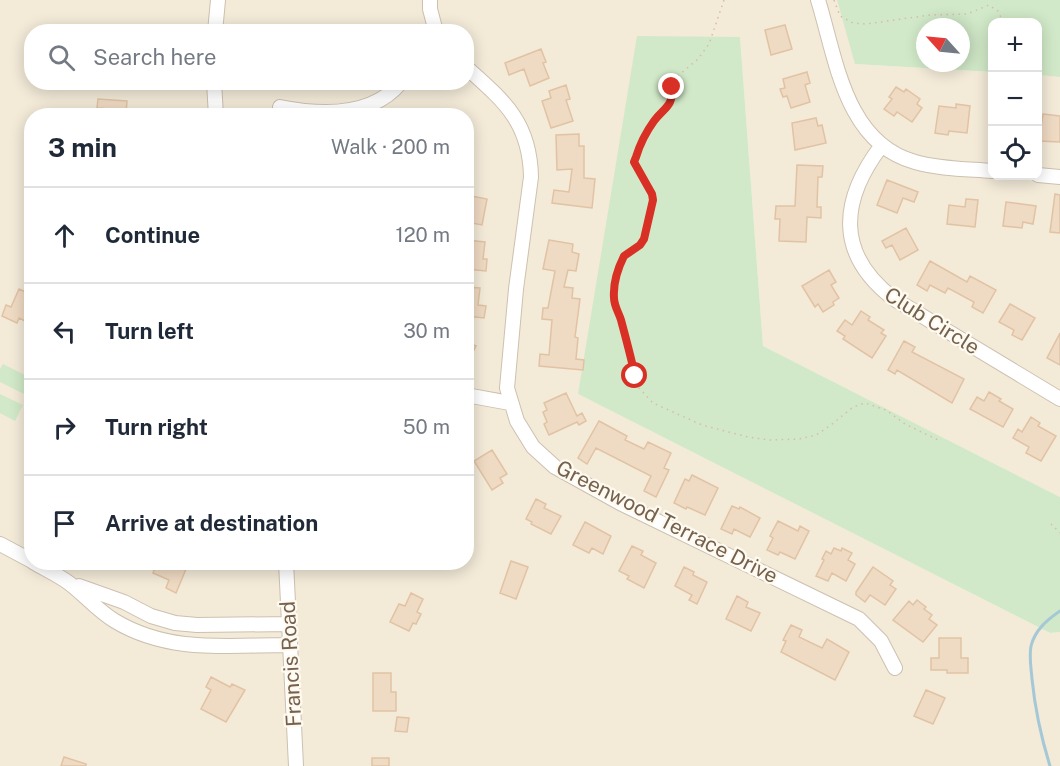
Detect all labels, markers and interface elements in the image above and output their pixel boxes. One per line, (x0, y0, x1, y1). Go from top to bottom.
north arrow (916, 18, 970, 72)
map controls (988, 18, 1042, 180)
button: + (988, 18, 1042, 72)
search box (24, 24, 474, 90)
icon: search (45, 41, 78, 74)
text: Search here (93, 44, 217, 70)
button: − (988, 72, 1042, 126)
route end (658, 73, 684, 99)
button: locate (988, 126, 1042, 180)
text: 3 min (48, 132, 117, 163)
text: Walk · 200 m (331, 135, 450, 159)
icon: ahead (48, 219, 81, 252)
text: Continue (105, 222, 200, 248)
text: 120 m (396, 223, 450, 247)
street label: Club Circle (880, 282, 984, 360)
icon: left (48, 315, 81, 348)
text: Turn left (105, 318, 194, 344)
text: 30 m (403, 319, 450, 343)
route start (621, 362, 647, 388)
icon: right (48, 411, 81, 444)
text: Turn right (105, 414, 208, 440)
text: 50 m (403, 415, 450, 439)
street label: Greenwood Terrace Drive (552, 455, 782, 588)
icon: arrive (48, 507, 81, 540)
text: Arrive at destination (105, 510, 318, 536)
street label: Francis Road (275, 601, 306, 728)

